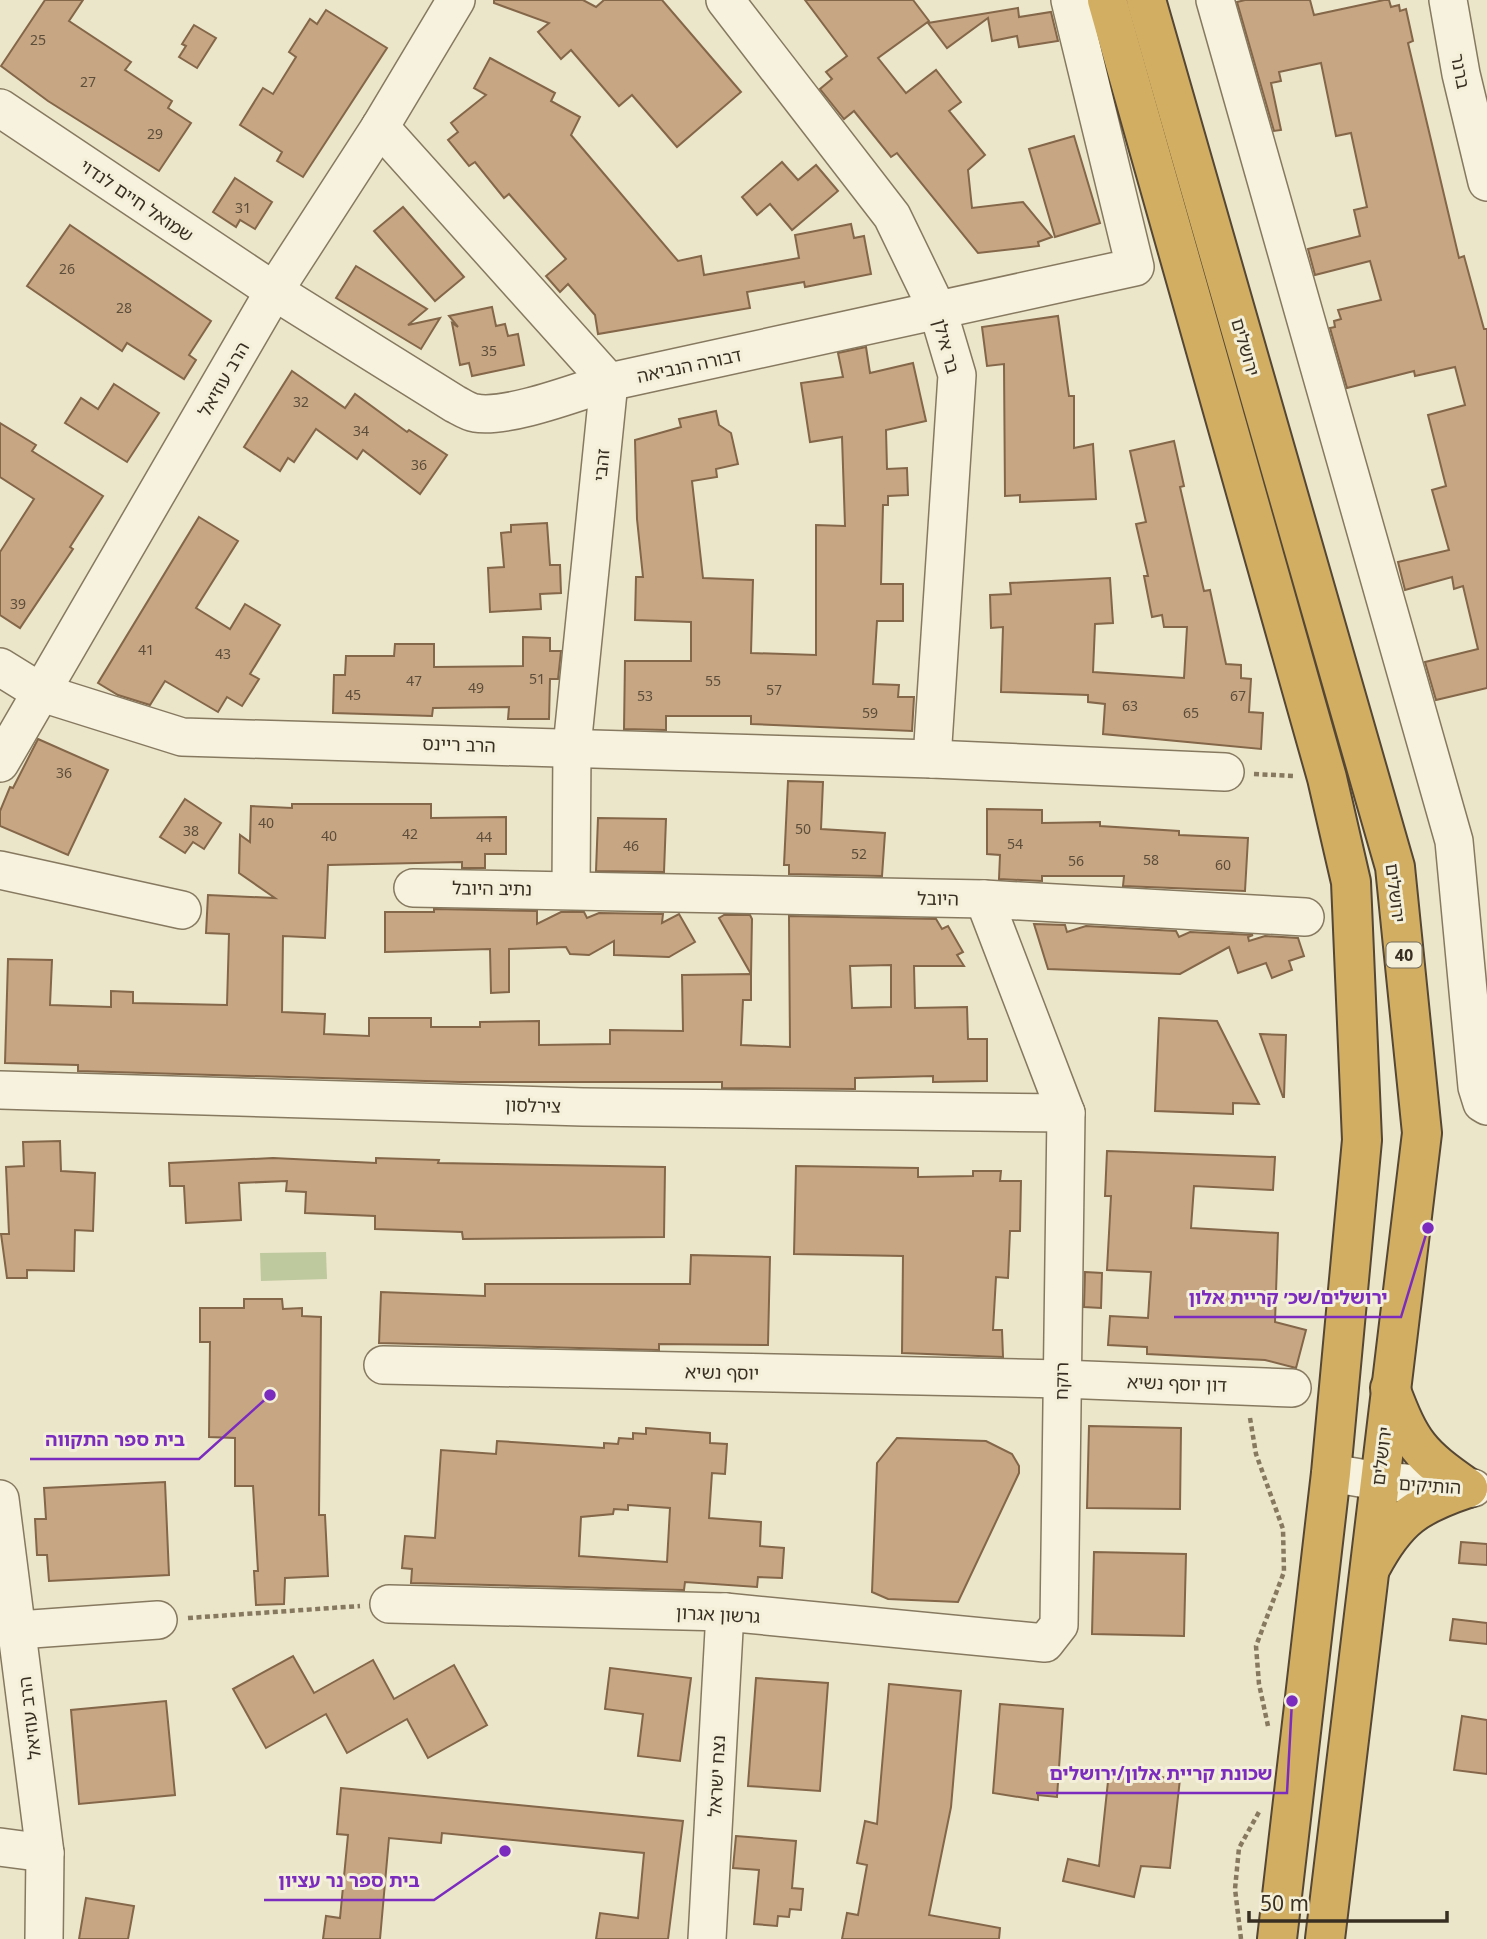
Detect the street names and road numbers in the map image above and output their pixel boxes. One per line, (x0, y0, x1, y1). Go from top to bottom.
street label: ברנר (1446, 51, 1476, 91)
street label: שמואל חיים לנדוי (76, 153, 198, 247)
street label: ירושלים (1226, 315, 1266, 379)
street label: בר אילן (928, 316, 966, 376)
street label: הרב עוזיאל (192, 337, 254, 421)
street label: דבורה הנביאה (634, 342, 744, 388)
street label: זהבי (587, 447, 615, 483)
street label: הרב ריינס (422, 731, 496, 757)
street label: ירושלים (1380, 862, 1412, 924)
street label: נתיב היובל (452, 875, 532, 901)
street label: היובל (917, 886, 959, 910)
road number: 40 (1386, 942, 1422, 967)
street label: צירלסון (505, 1092, 561, 1118)
street label: יוסף נשיא (685, 1359, 759, 1385)
street label: רוקח (1049, 1362, 1073, 1400)
street label: דון יוסף נשיא (1126, 1369, 1228, 1397)
street label: ירושלים (1365, 1425, 1397, 1487)
street label: הותיקים (1398, 1471, 1462, 1499)
street label: גרשון אגרון (675, 1600, 761, 1628)
street label: הרב עוזיאל (12, 1675, 46, 1761)
street label: נצח ישראל (702, 1734, 730, 1818)

